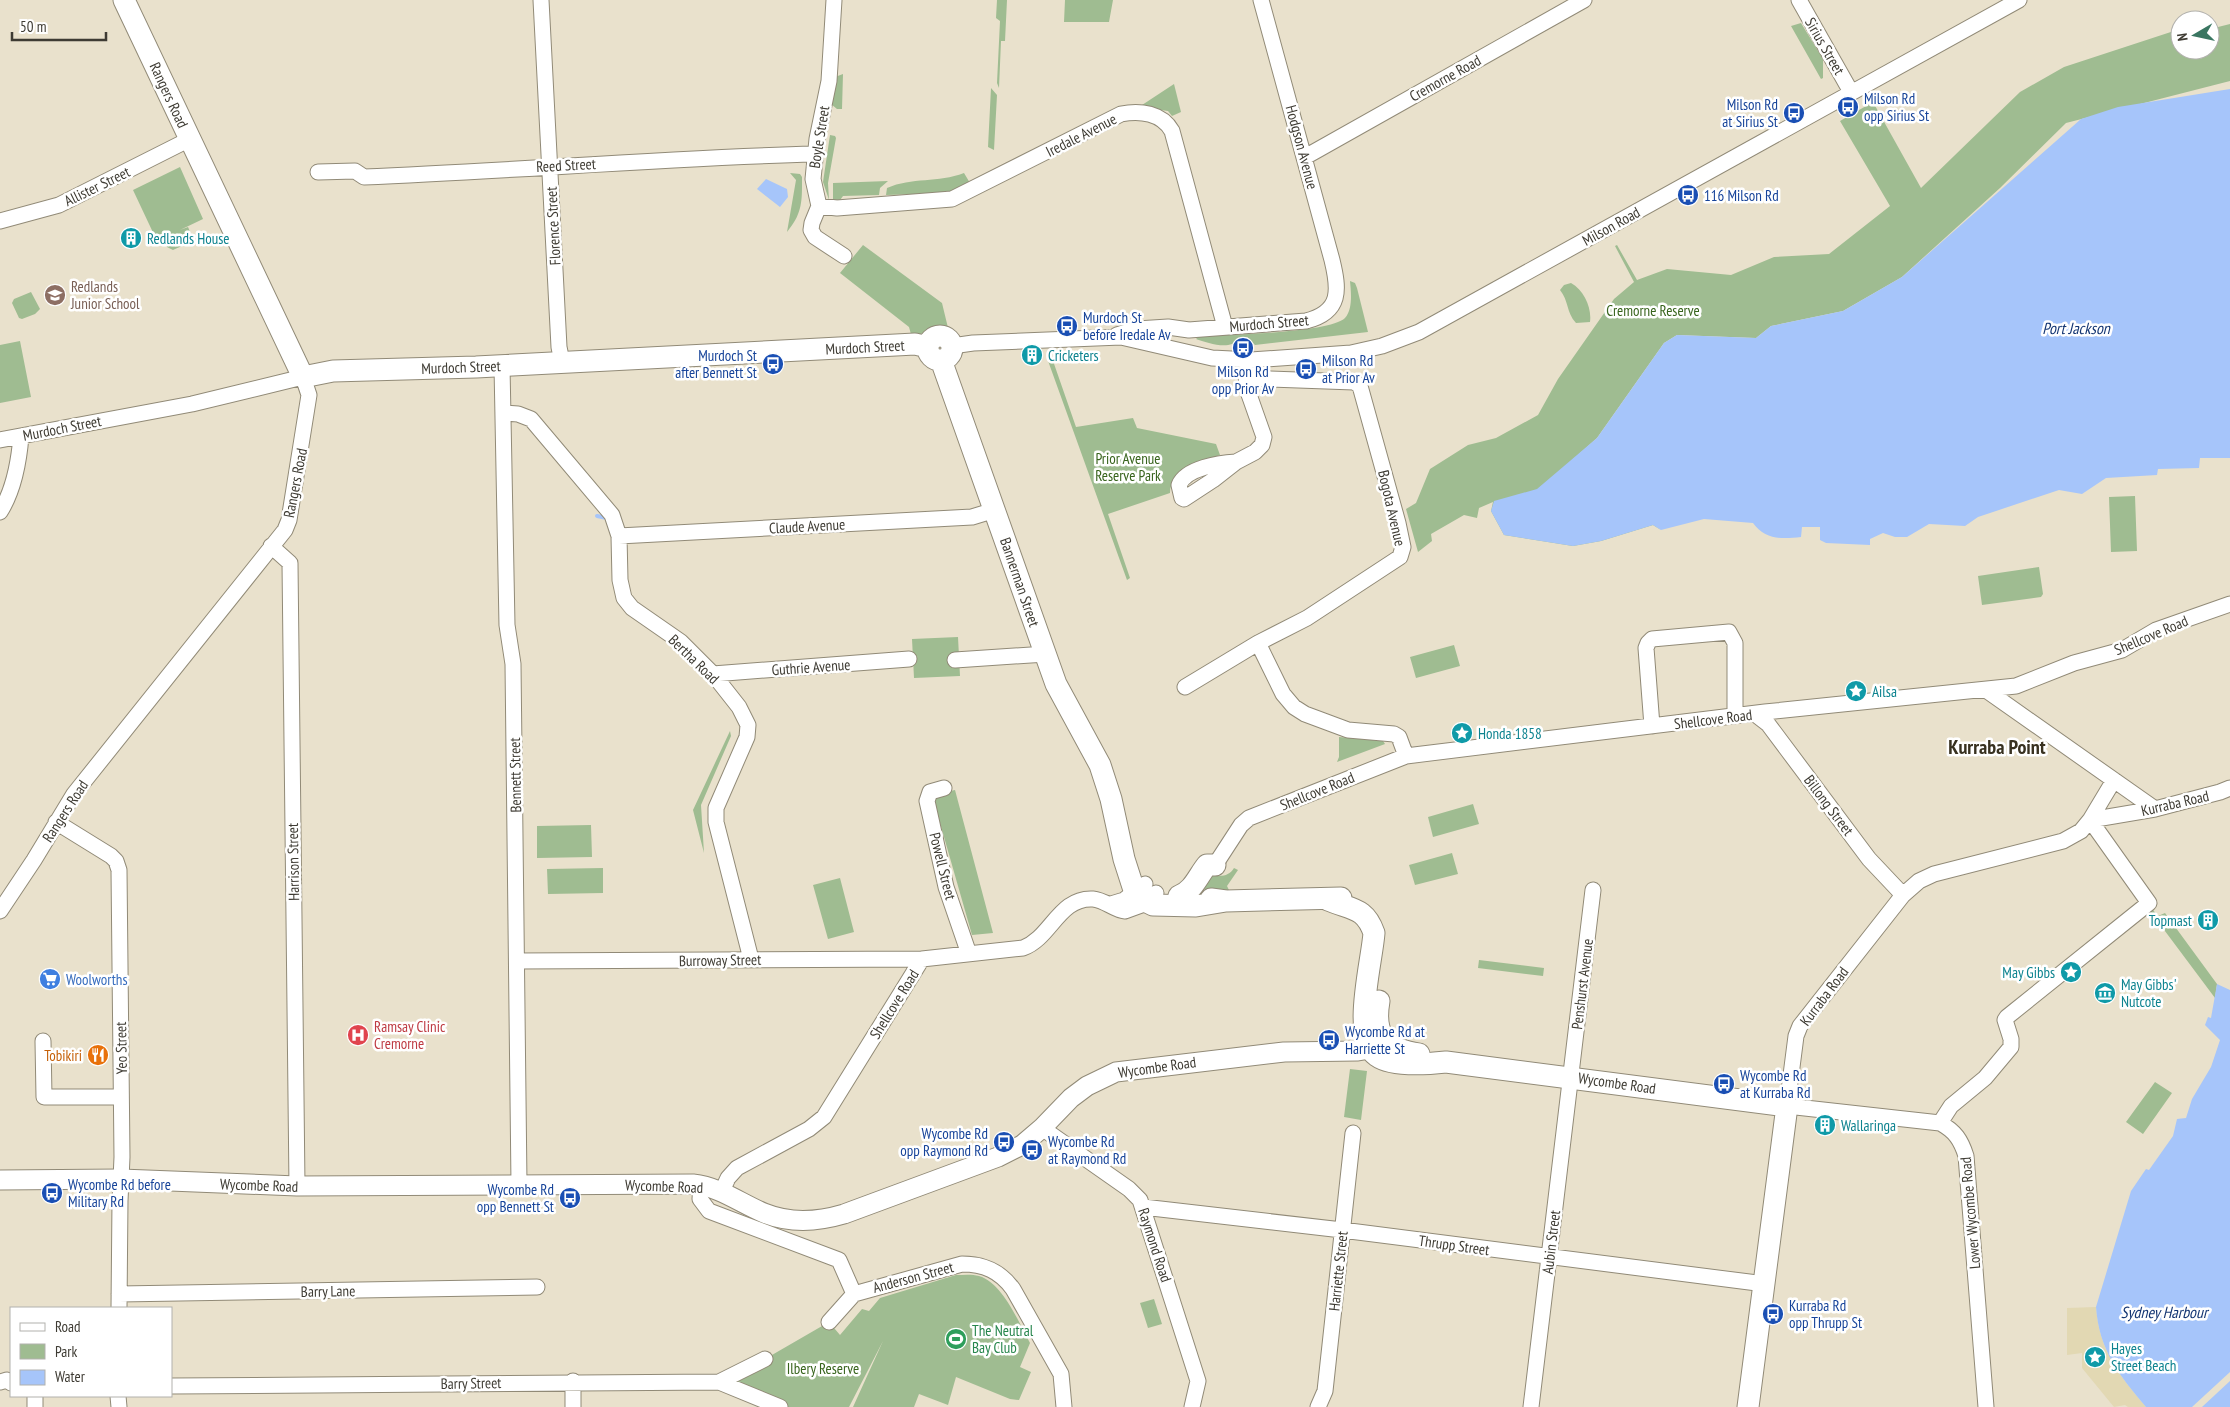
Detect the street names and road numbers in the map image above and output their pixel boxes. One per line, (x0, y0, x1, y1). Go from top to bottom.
street label: Sirius Street (1801, 14, 1849, 78)
street label: Cremorne Road (1406, 51, 1484, 105)
street label: Rangers Road (146, 59, 192, 131)
street label: Hodgson Avenue (1282, 103, 1322, 191)
street label: Boyle Street (805, 104, 833, 170)
street label: Iredale Avenue (1043, 109, 1119, 161)
street label: Reed Street (536, 154, 596, 176)
street label: Allister Street (61, 162, 133, 210)
street label: Florence Street (541, 186, 565, 266)
street label: Milson Road (1579, 202, 1643, 250)
street label: Murdoch Street (1229, 310, 1309, 336)
street label: Murdoch Street (825, 335, 905, 359)
street label: Murdoch Street (421, 356, 501, 378)
street label: Murdoch Street (21, 411, 103, 445)
street label: Rangers Road (279, 447, 311, 519)
street label: Bogota Avenue (1374, 468, 1410, 548)
street label: Claude Avenue (768, 515, 846, 537)
street label: Bannerman Street (996, 535, 1044, 629)
street label: Shellcove Road (2111, 611, 2191, 659)
street label: Bertha Road (665, 630, 723, 688)
street label: Guthrie Avenue (771, 655, 851, 679)
street label: Shellcove Road (1673, 705, 1753, 733)
street label: Bennett Street (505, 737, 525, 813)
street label: Shellcove Road (1277, 768, 1357, 814)
street label: Billong Street (1800, 771, 1858, 839)
street label: Rangers Road (38, 776, 92, 846)
street label: Kurraba Road (2139, 786, 2211, 820)
street label: Harrison Street (283, 823, 303, 901)
street label: Powell Street (925, 830, 961, 902)
street label: Penshurst Avenue (1567, 938, 1597, 1030)
street label: Burroway Street (679, 950, 761, 970)
street label: Kurraba Road (1796, 963, 1852, 1029)
street label: Shellcove Road (865, 966, 923, 1042)
street label: Yeo Street (111, 1022, 131, 1074)
street label: Wycombe Road (1117, 1052, 1197, 1082)
street label: Wycombe Road (1577, 1068, 1657, 1098)
street label: Lower Wycombe Road (1956, 1156, 1984, 1270)
street label: Wycombe Road (220, 1174, 298, 1196)
street label: Wycombe Road (625, 1175, 703, 1197)
street label: Raymond Road (1134, 1205, 1176, 1285)
street label: Aubin Street (1538, 1209, 1564, 1275)
street label: Harriette Street (1324, 1230, 1352, 1312)
street label: Thrupp Street (1417, 1231, 1491, 1259)
street label: Anderson Street (871, 1257, 955, 1297)
street label: Barry Lane (301, 1281, 355, 1301)
street label: Barry Street (440, 1373, 502, 1393)

